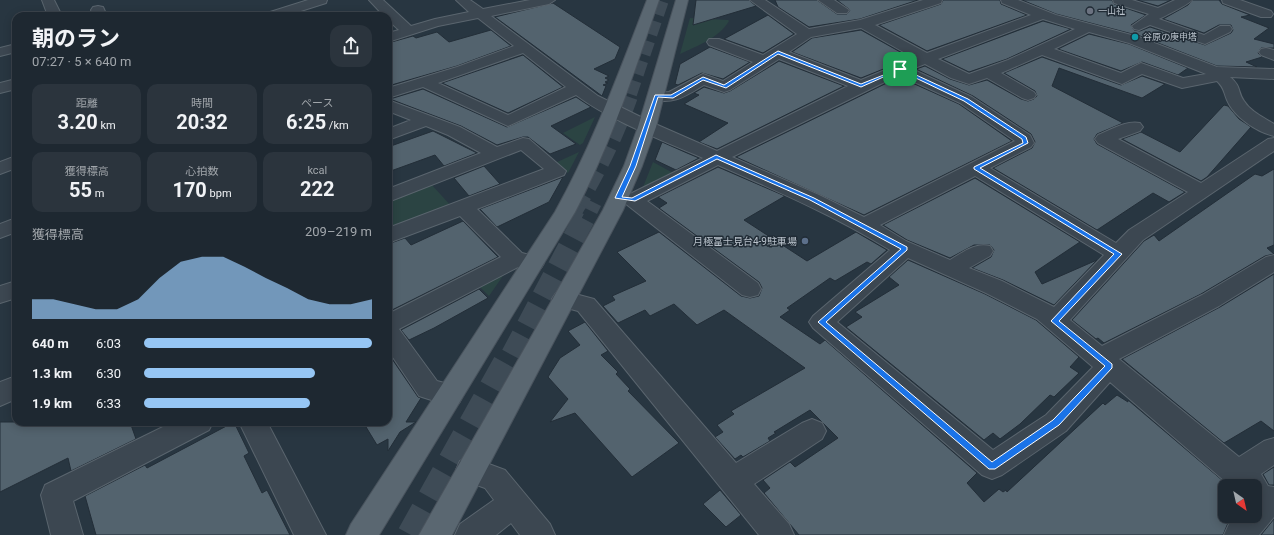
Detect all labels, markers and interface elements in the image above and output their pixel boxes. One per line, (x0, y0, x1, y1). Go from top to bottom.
marker: 一山社 (1085, 6, 1095, 16)
place label: 一山社 (1098, 6, 1125, 16)
button: share (330, 25, 372, 67)
text: 朝のラン (32, 26, 120, 51)
marker: 谷原の庚申塔 (1130, 32, 1140, 42)
place label: 谷原の庚申塔 (1143, 32, 1197, 42)
pin (883, 52, 917, 86)
text: 07:27 · 5 × 640 m (32, 54, 131, 69)
icon: arrive (889, 58, 911, 80)
text: 距離 (76, 97, 98, 110)
text: 時間 (191, 97, 213, 110)
text: ペース (301, 97, 334, 110)
text: 3.20 (58, 110, 98, 134)
text: 20:32 (176, 110, 228, 134)
text: 6:25 (286, 110, 326, 134)
text: km (98, 119, 116, 132)
text: /km (326, 119, 349, 132)
text: kcal (307, 164, 327, 177)
text: 獲得標高 (65, 165, 109, 178)
text: 心拍数 (185, 165, 218, 178)
text: 222 (300, 177, 335, 201)
text: 55 (69, 178, 92, 202)
text: 170 (172, 178, 207, 202)
text: m (92, 187, 104, 200)
text: bpm (207, 187, 232, 200)
text: 209–219 m (305, 224, 372, 239)
text: 獲得標高 (32, 227, 84, 242)
place label: 月極富士見台4-9駐車場 (693, 236, 797, 247)
marker: 月極富士見台4-9駐車場 (800, 236, 810, 246)
text: 640 m (32, 336, 69, 351)
text: 6:03 (96, 336, 121, 351)
text: 1.3 km (32, 366, 72, 381)
text: 6:30 (96, 366, 121, 381)
text: 1.9 km (32, 396, 72, 411)
text: 6:33 (96, 396, 121, 411)
north arrow (1218, 479, 1262, 523)
map controls (1218, 479, 1262, 523)

